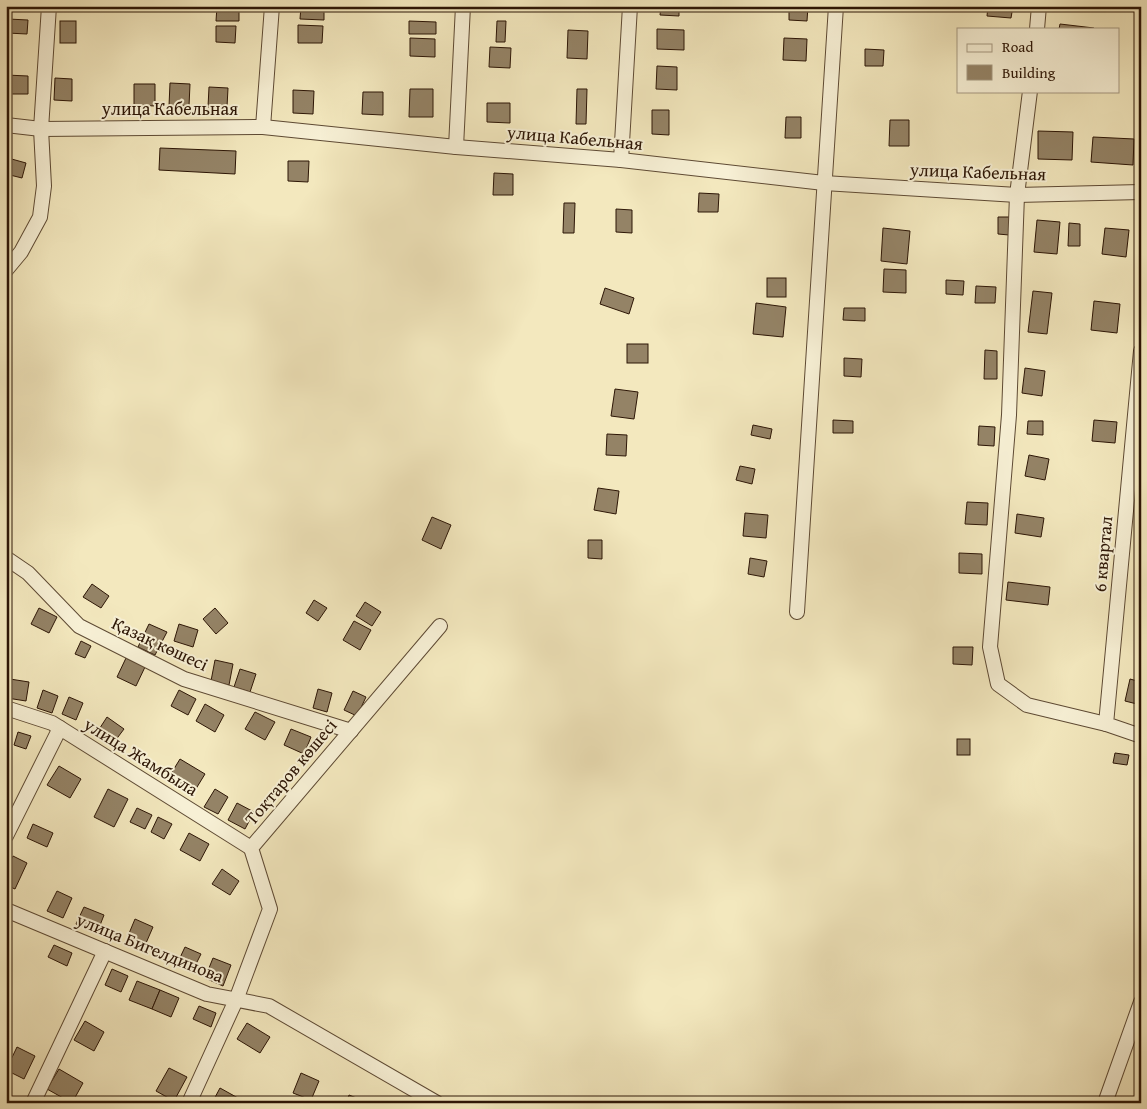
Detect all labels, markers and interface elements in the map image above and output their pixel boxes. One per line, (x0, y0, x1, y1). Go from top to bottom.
legend (957, 28, 1120, 92)
text: Road (1002, 36, 1033, 57)
text: Building (1002, 62, 1056, 83)
street label: улица Кабельная (101, 95, 238, 122)
street label: улица Кабельная (505, 118, 644, 157)
street label: улица Кабельная (908, 156, 1047, 187)
street label: 6 квартал (1086, 515, 1119, 593)
street label: Қазақ көшесі (108, 609, 213, 678)
street label: улица Жамбыла (78, 710, 204, 803)
street label: Тоқтаров көшесі (238, 713, 343, 831)
street label: улица Бигелдинова (71, 905, 228, 990)

